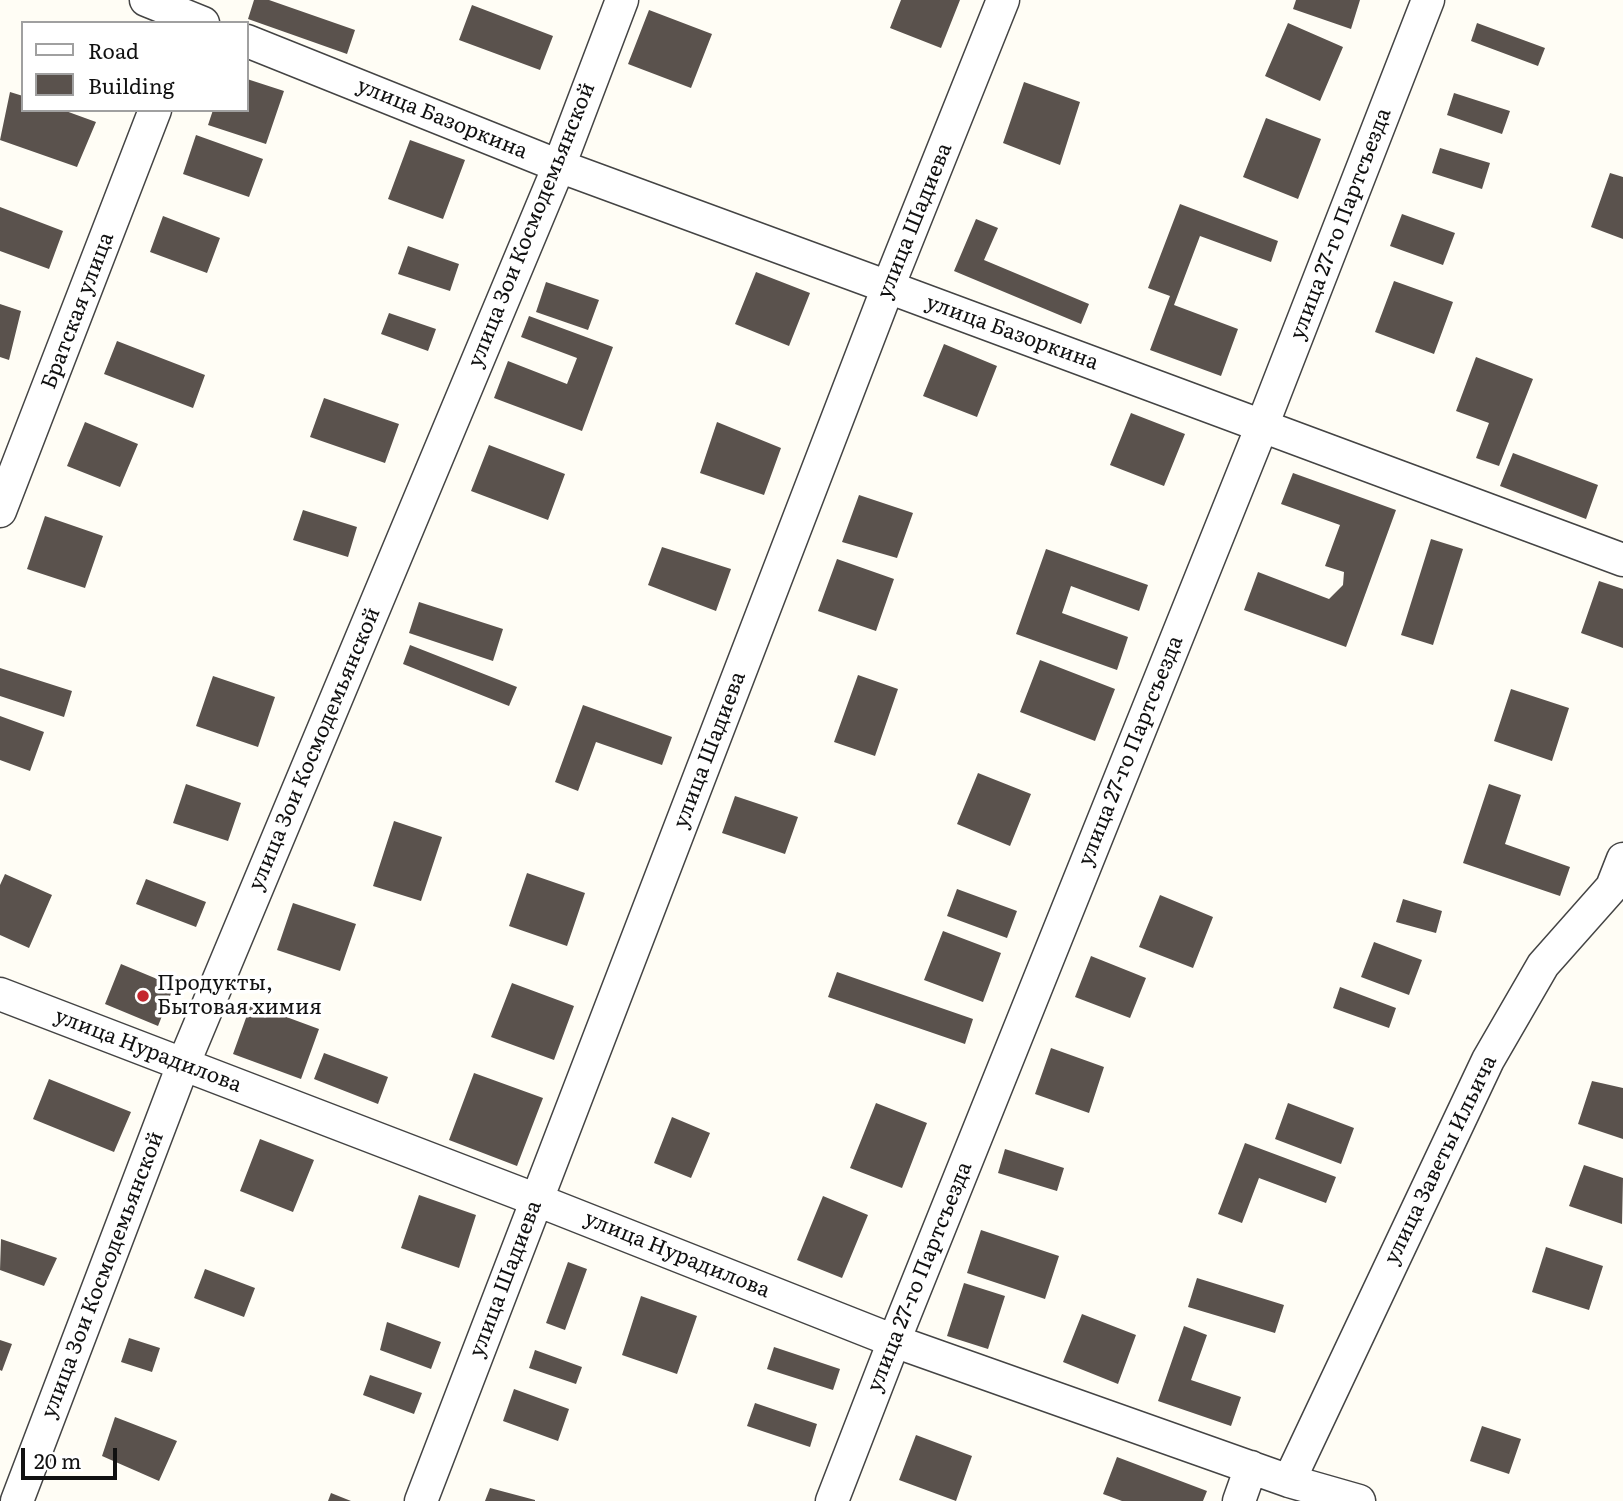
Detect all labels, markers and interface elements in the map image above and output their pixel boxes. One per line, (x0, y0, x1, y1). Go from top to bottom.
legend (21, 21, 248, 112)
text: Road (88, 34, 139, 65)
text: Building (88, 69, 174, 100)
street label: улица Базоркина (353, 73, 531, 165)
street label: улица Зои Космодемьянской (463, 79, 601, 371)
street label: улица 27-го Партсъезда (1285, 105, 1397, 343)
street label: улица Шадиева (872, 140, 958, 302)
street label: Братская улица (37, 229, 119, 393)
street label: улица Базоркина (922, 290, 1102, 376)
street label: улица Зои Космодемьянской (244, 604, 386, 894)
street label: улица 27-го Партсъезда (1073, 632, 1189, 870)
street label: улица Шадиева (669, 668, 751, 832)
place label: Продукты, Бытовая химия (157, 971, 322, 1021)
marker: Продукты, Бытовая химия (135, 988, 151, 1004)
street label: улица Нурадилова (51, 1004, 245, 1098)
street label: улица Заветы Ильича (1379, 1051, 1503, 1269)
street label: улица Зои Космодемьянской (37, 1128, 169, 1422)
street label: улица 27-го Партсъезда (862, 1158, 978, 1396)
street label: улица Шадиева (465, 1197, 547, 1361)
street label: улица Нурадилова (580, 1206, 774, 1304)
scale bar (24, 1434, 121, 1478)
text: 20 m (34, 1444, 81, 1475)

